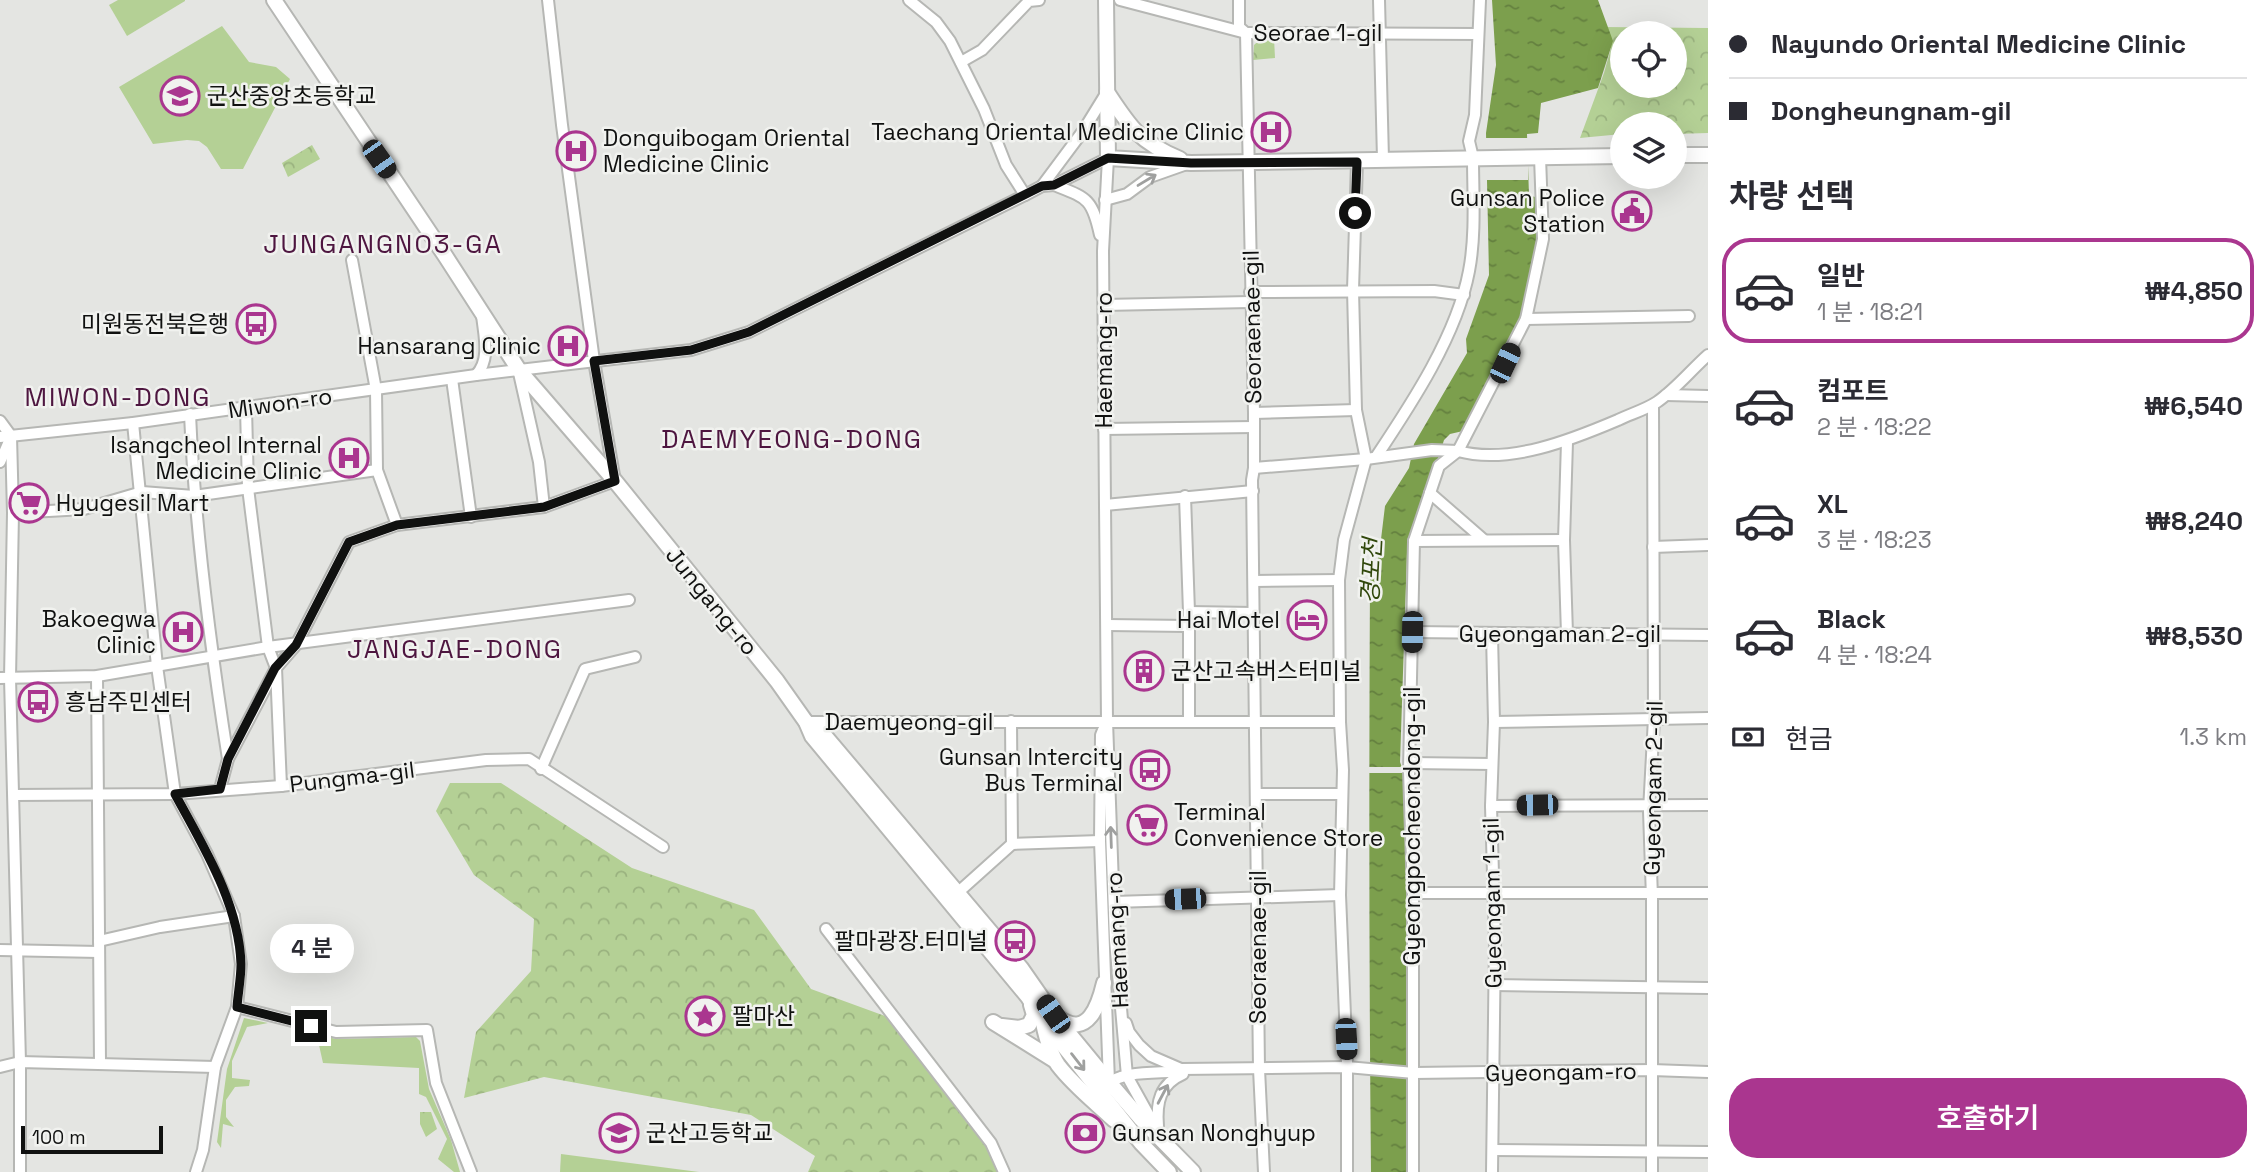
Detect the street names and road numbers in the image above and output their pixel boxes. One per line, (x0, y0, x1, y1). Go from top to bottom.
street label: Seorae 1-gil (1254, 18, 1382, 48)
street label: Seoraenae-gil (1236, 250, 1268, 404)
street label: Haemang-ro (1089, 292, 1119, 428)
street label: Miwon-ro (226, 381, 334, 425)
street label: Jungang-ro (659, 541, 765, 661)
street label: Gyeongaman 2-gil (1459, 619, 1661, 649)
street label: Gyeongpocheondong-gil (1397, 686, 1427, 966)
street label: Gyeongam 2-gil (1636, 700, 1670, 876)
street label: Daemyeong-gil (825, 707, 993, 737)
street label: Pungma-gil (288, 754, 416, 800)
street label: Gyeongam 1-gil (1476, 817, 1508, 989)
street label: Seoraenae-gil (1243, 870, 1273, 1024)
street label: Haemang-ro (1098, 871, 1136, 1009)
street label: Gyeongam-ro (1485, 1056, 1637, 1088)

